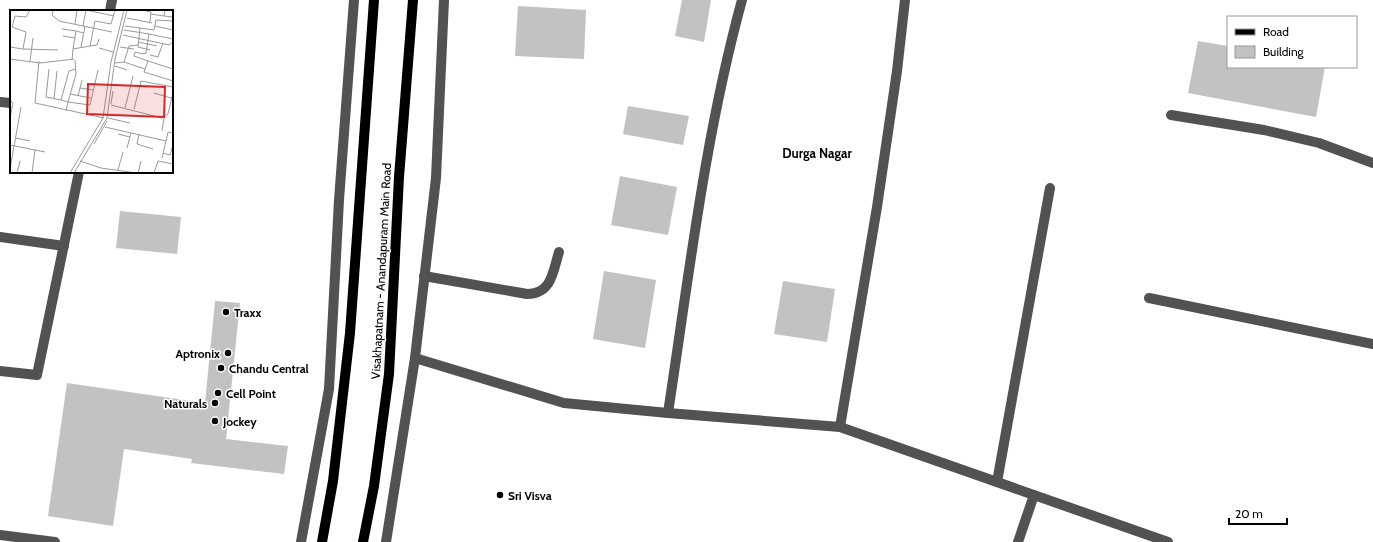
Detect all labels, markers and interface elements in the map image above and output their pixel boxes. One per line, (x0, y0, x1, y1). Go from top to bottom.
inset map (10, 10, 173, 173)
legend (1227, 16, 1357, 68)
text: Road (1263, 24, 1289, 39)
text: Building (1263, 44, 1305, 59)
district label: Durga Nagar (782, 145, 852, 161)
street label: Visakhapatnam - Anandapuram Main Road (368, 162, 394, 380)
place label: Traxx (234, 305, 261, 320)
marker: Traxx (221, 307, 231, 317)
place label: Aptronix (175, 346, 220, 361)
marker: Aptronix (223, 348, 233, 358)
place label: Chandu Central (229, 361, 309, 376)
marker: Chandu Central (216, 363, 226, 373)
place label: Cell Point (226, 386, 276, 401)
marker: Cell Point (213, 388, 223, 398)
place label: Naturals (164, 396, 207, 411)
marker: Naturals (210, 398, 220, 408)
place label: Jockey (222, 414, 257, 429)
marker: Jockey (210, 416, 220, 426)
place label: Sri Visva (508, 488, 552, 503)
marker: Sri Visva (495, 490, 505, 500)
scale bar (1229, 500, 1287, 526)
text: 20 m (1235, 506, 1263, 521)

